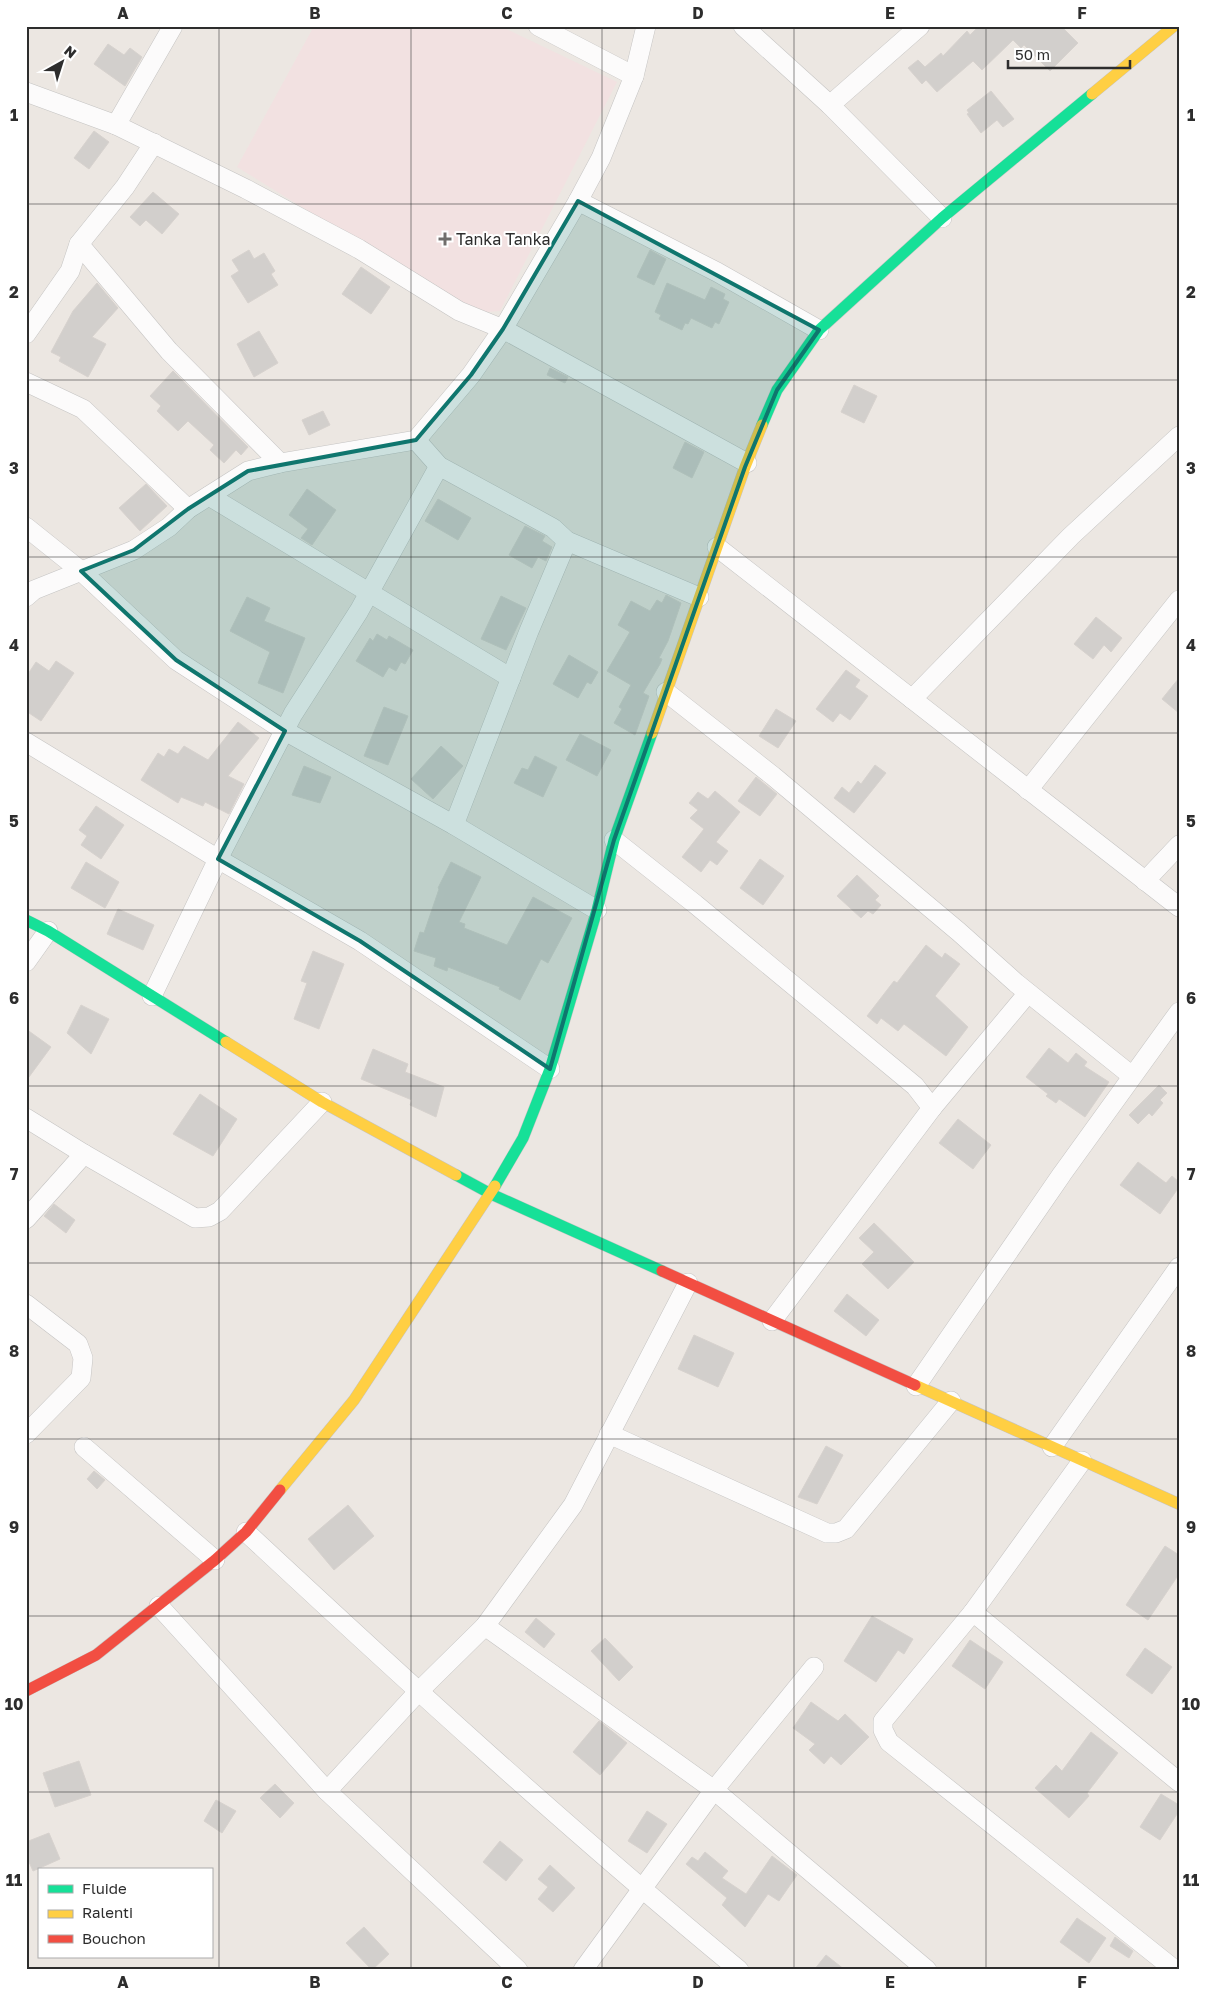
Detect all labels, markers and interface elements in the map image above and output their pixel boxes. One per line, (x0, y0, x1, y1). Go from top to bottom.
text: A (117, 3, 129, 23)
text: B (309, 3, 321, 23)
text: C (501, 3, 513, 23)
text: D (692, 3, 704, 23)
text: E (885, 3, 895, 23)
text: F (1077, 3, 1087, 23)
north arrow (38, 38, 88, 88)
scale bar (1008, 38, 1130, 70)
text: N (61, 42, 80, 61)
text: 50 m (1015, 45, 1050, 63)
text: 1 (10, 105, 18, 125)
text: 1 (1187, 105, 1195, 125)
place label: Tanka Tanka (456, 229, 551, 249)
marker: Tanka Tanka (438, 232, 452, 246)
text: 2 (9, 282, 19, 302)
text: 2 (1186, 282, 1196, 302)
text: 3 (9, 458, 19, 478)
text: 3 (1186, 458, 1196, 478)
text: 4 (9, 635, 19, 655)
text: 4 (1186, 635, 1196, 655)
text: 5 (9, 811, 19, 831)
text: 5 (1186, 811, 1196, 831)
text: 6 (9, 988, 19, 1008)
text: 6 (1186, 988, 1196, 1008)
text: 7 (10, 1164, 19, 1184)
text: 7 (1187, 1164, 1196, 1184)
text: 8 (9, 1341, 19, 1361)
text: 8 (1186, 1341, 1196, 1361)
text: 9 (9, 1517, 19, 1537)
text: 9 (1186, 1517, 1196, 1537)
text: 10 (5, 1694, 23, 1714)
text: 10 (1182, 1694, 1200, 1714)
legend (38, 1868, 212, 1958)
text: 11 (6, 1870, 22, 1890)
text: 11 (1183, 1870, 1199, 1890)
text: Fluide (82, 1879, 127, 1897)
text: Ralenti (82, 1903, 133, 1921)
text: Bouchon (82, 1929, 146, 1947)
text: A (117, 1972, 129, 1992)
text: B (309, 1972, 321, 1992)
text: C (501, 1972, 513, 1992)
text: D (692, 1972, 704, 1992)
text: E (885, 1972, 895, 1992)
text: F (1077, 1972, 1087, 1992)

